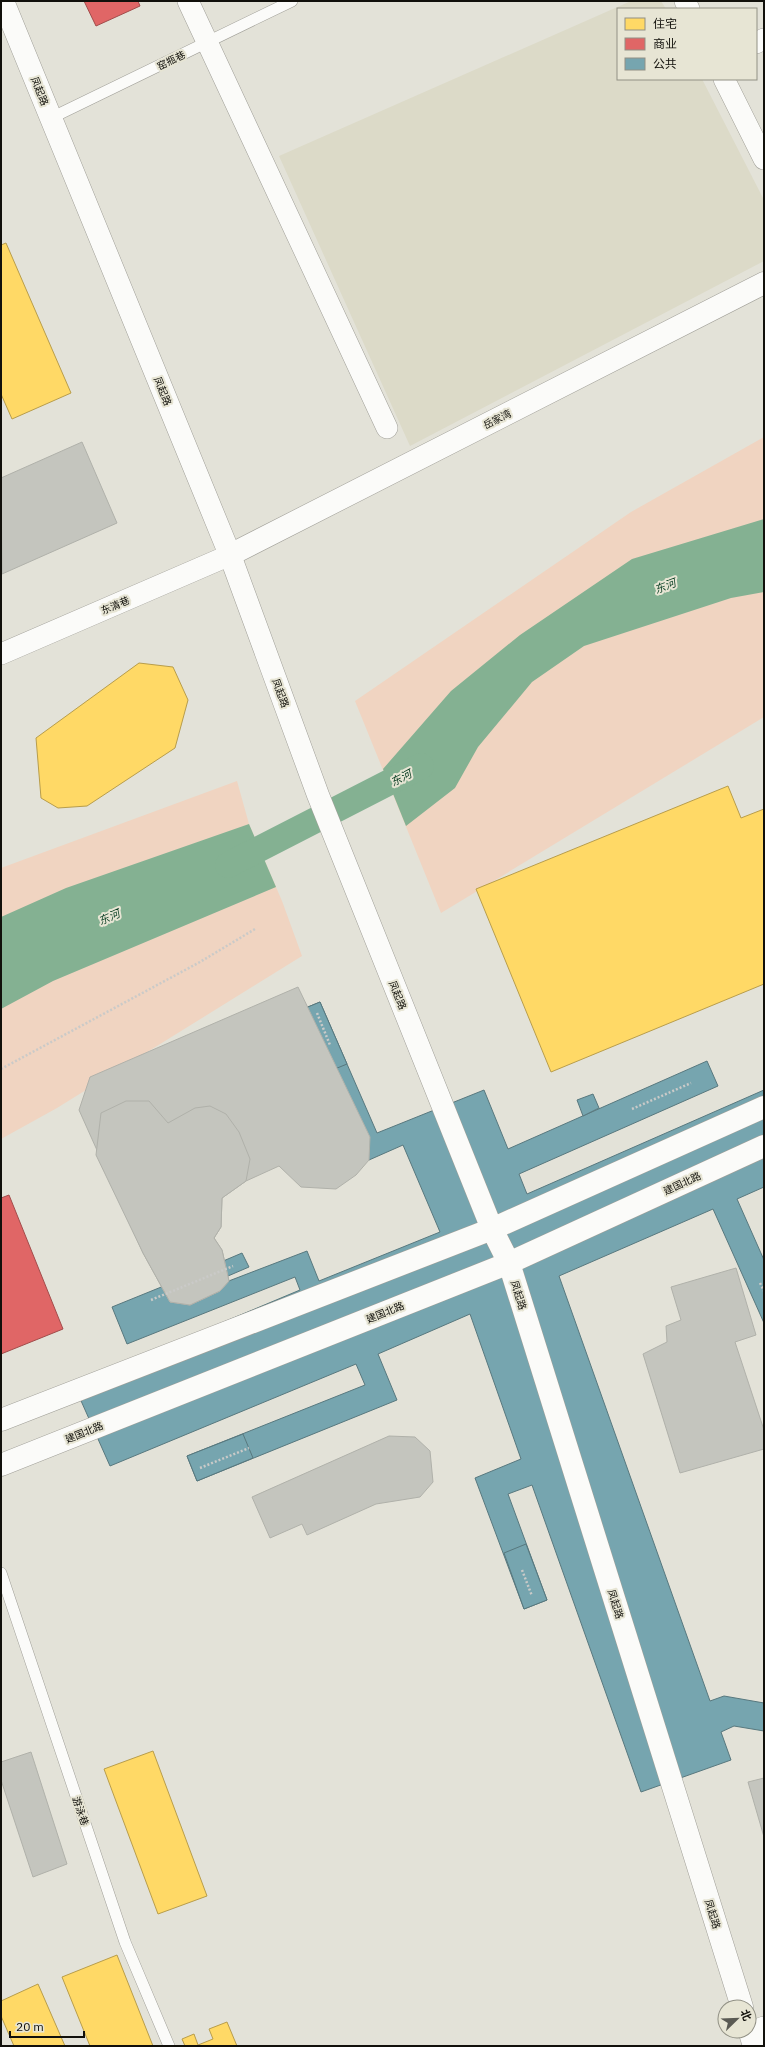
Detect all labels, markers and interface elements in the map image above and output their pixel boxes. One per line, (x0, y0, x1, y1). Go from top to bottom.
legend (617, 8, 757, 80)
text: 住宅 (653, 16, 677, 31)
text: 商业 (653, 36, 677, 51)
street label: 窑瓶巷 (155, 48, 188, 73)
text: 公共 (653, 56, 677, 71)
street label: 凤起路 (28, 75, 51, 108)
street label: 凤起路 (151, 375, 174, 408)
street label: 岳家湾 (481, 407, 514, 432)
water label: 东河 (652, 575, 680, 596)
street label: 东清巷 (99, 594, 132, 617)
street label: 凤起路 (269, 677, 292, 709)
water label: 东河 (388, 766, 416, 789)
water label: 东河 (96, 905, 124, 928)
street label: 凤起路 (386, 979, 409, 1012)
street label: 建国北路 (661, 1169, 703, 1198)
street label: 凤起路 (508, 1279, 529, 1311)
street label: 建国北路 (364, 1299, 406, 1326)
street label: 建国北路 (63, 1419, 105, 1446)
street label: 凤起路 (605, 1588, 626, 1620)
street label: 游泳巷 (69, 1795, 92, 1827)
street label: 凤起路 (702, 1898, 723, 1930)
north arrow (717, 1999, 757, 2039)
text: 北 (738, 2007, 755, 2023)
scale bar (10, 2013, 84, 2039)
text: 20 m (16, 2019, 44, 2034)

